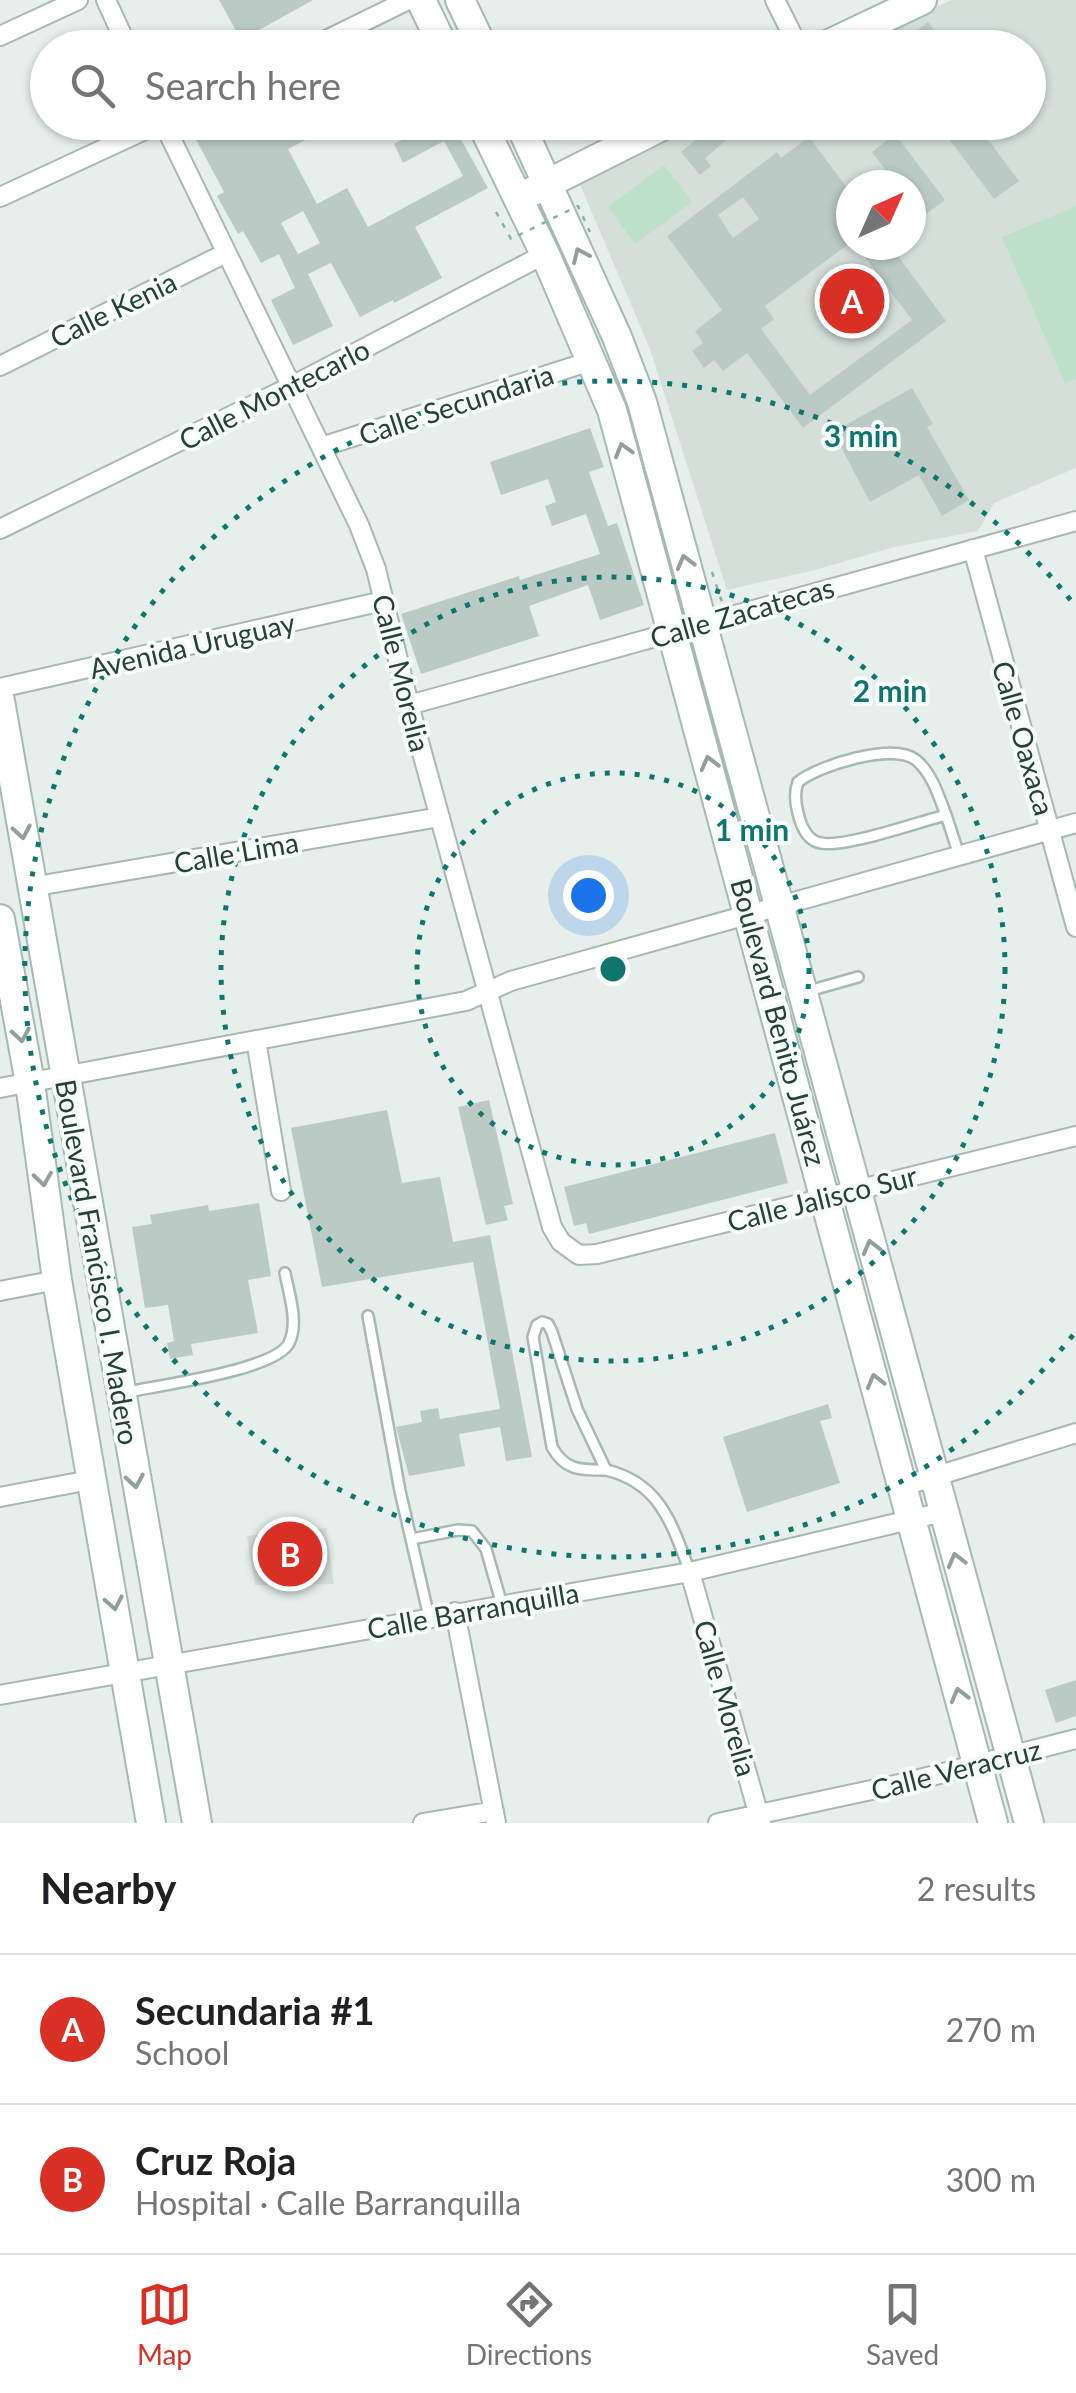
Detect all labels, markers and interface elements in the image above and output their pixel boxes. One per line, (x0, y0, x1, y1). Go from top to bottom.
search box (30, 30, 1046, 140)
icon: search (65, 58, 120, 113)
text: Search here (145, 62, 341, 108)
north arrow (836, 170, 926, 260)
one-way arrow (572, 247, 592, 265)
street label: Calle Kenia (44, 264, 182, 354)
pin: A (820, 264, 884, 338)
street label: Calle Montecarlo (173, 331, 375, 457)
street label: Calle Secundaria (354, 357, 558, 451)
text: 3 min (824, 417, 898, 453)
one-way arrow (614, 441, 635, 459)
one-way arrow (675, 553, 696, 571)
street label: Calle Zacatecas (646, 570, 838, 654)
street label: Calle Morelia (366, 591, 438, 755)
street label: Avenida Uruguay (86, 605, 299, 685)
street label: Calle Oaxaca (986, 657, 1062, 819)
text: 2 min (853, 672, 927, 708)
one-way arrow (699, 755, 720, 772)
text: 1 min (715, 811, 789, 847)
one-way arrow (11, 823, 32, 840)
street label: Calle Lima (171, 824, 301, 880)
your location (563, 870, 614, 921)
street label: Boulevard Benito Juárez (724, 875, 834, 1169)
centre of rings (595, 951, 631, 987)
one-way arrow (10, 1027, 31, 1044)
street label: Boulevard Francisco I. Madero (49, 1077, 147, 1447)
street label: Calle Jalisco Sur (724, 1158, 920, 1238)
one-way arrow (32, 1171, 53, 1188)
one-way arrow (862, 1239, 883, 1256)
one-way arrow (866, 1373, 887, 1390)
one-way arrow (124, 1473, 145, 1490)
pin: B (258, 1516, 322, 1592)
one-way arrow (947, 1552, 968, 1569)
street label: Calle Barranquilla (364, 1575, 582, 1645)
one-way arrow (103, 1595, 124, 1612)
street label: Calle Morelia (687, 1616, 765, 1780)
one-way arrow (950, 1687, 971, 1704)
street label: Calle Veracruz (867, 1731, 1045, 1807)
text: Nearby (40, 1863, 177, 1913)
text: 2 results (917, 1869, 1036, 1908)
text: Secundaria #1 (135, 1987, 375, 2033)
text: A (61, 2010, 84, 2049)
text: 270 m (946, 2010, 1036, 2049)
text: School (135, 2033, 229, 2072)
text: Cruz Roja (135, 2137, 296, 2183)
text: B (62, 2160, 83, 2199)
text: 300 m (946, 2160, 1036, 2199)
text: Hospital · Calle Barranquilla (135, 2183, 521, 2222)
tab: Map (137, 2277, 192, 2371)
tab: Directions (466, 2277, 592, 2371)
tab: Saved (866, 2277, 939, 2371)

